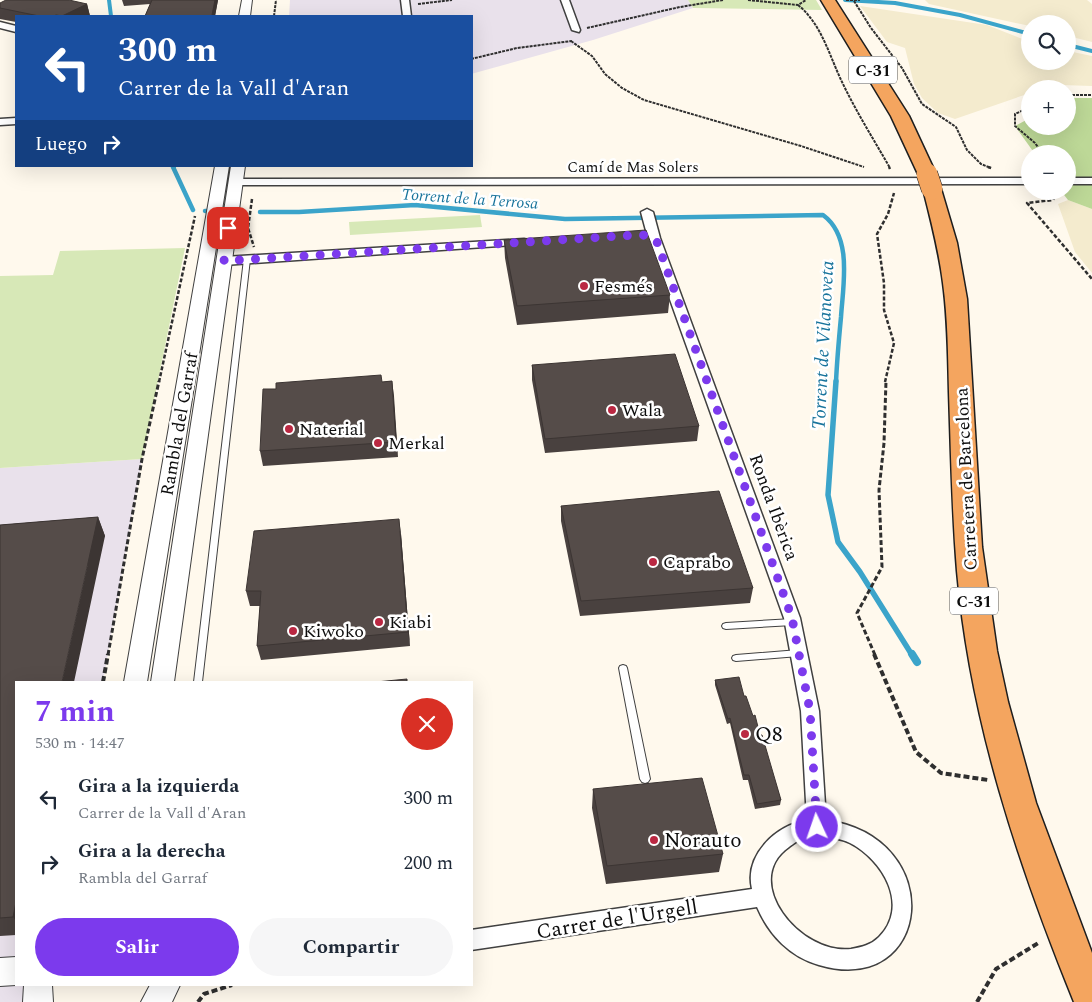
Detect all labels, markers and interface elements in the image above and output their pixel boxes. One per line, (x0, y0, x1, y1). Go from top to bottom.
map controls (1021, 15, 1076, 200)
button: search (1021, 15, 1076, 70)
text: 300 m (118, 24, 217, 77)
icon: left (35, 35, 100, 100)
road number: C-31 (849, 56, 897, 84)
text: Carrer de la Vall d'Aran (118, 72, 349, 105)
button: + (1021, 80, 1076, 135)
text: Luego (35, 130, 87, 159)
icon: right (97, 130, 125, 158)
button: − (1021, 145, 1076, 200)
street label: Camí de Mas Solers (567, 156, 699, 179)
water label: Torrent de la Terrosa (401, 182, 539, 216)
pin (207, 207, 249, 249)
icon: arrive (214, 214, 242, 242)
water label: Torrent de Vilanoveta (805, 259, 842, 430)
place label: Fesmés (594, 273, 653, 300)
marker: Fesmés (578, 280, 590, 292)
street label: Rambla del Garraf (154, 348, 206, 498)
street label: Carretera de Barcelona (948, 387, 985, 571)
place label: Wala (622, 397, 662, 424)
marker: Wala (606, 404, 618, 416)
place label: Naterial (299, 416, 364, 443)
marker: Naterial (283, 423, 295, 435)
place label: Merkal (388, 430, 445, 457)
marker: Merkal (372, 437, 384, 449)
street label: Ronda Ibèrica (742, 450, 805, 564)
place label: Caprabo (663, 549, 731, 576)
marker: Caprabo (647, 556, 659, 568)
road number: C-31 (950, 588, 998, 614)
place label: Kiabi (389, 609, 432, 636)
marker: Kiabi (373, 616, 385, 628)
place label: Kiwoko (303, 618, 364, 645)
marker: Kiwoko (287, 625, 299, 637)
text: 7 min (35, 689, 115, 735)
button: close (401, 698, 453, 750)
place label: Q8 (755, 719, 782, 751)
marker: Q8 (739, 728, 751, 740)
text: 530 m · 14:47 (35, 731, 125, 755)
text: Gira a la izquierda (78, 772, 239, 801)
text: 300 m (403, 784, 453, 813)
icon: left (35, 785, 63, 813)
position arrow (790, 800, 842, 852)
text: Carrer de la Vall d'Aran (78, 801, 246, 825)
place label: Norauto (664, 825, 742, 857)
marker: Norauto (648, 834, 660, 846)
text: Gira a la derecha (78, 837, 225, 866)
text: 200 m (403, 849, 453, 878)
icon: right (35, 850, 63, 878)
text: Rambla del Garraf (78, 866, 207, 890)
street label: Carrer de l'Urgell (534, 891, 700, 949)
button: Salir (35, 918, 239, 976)
button: Compartir (249, 918, 453, 976)

